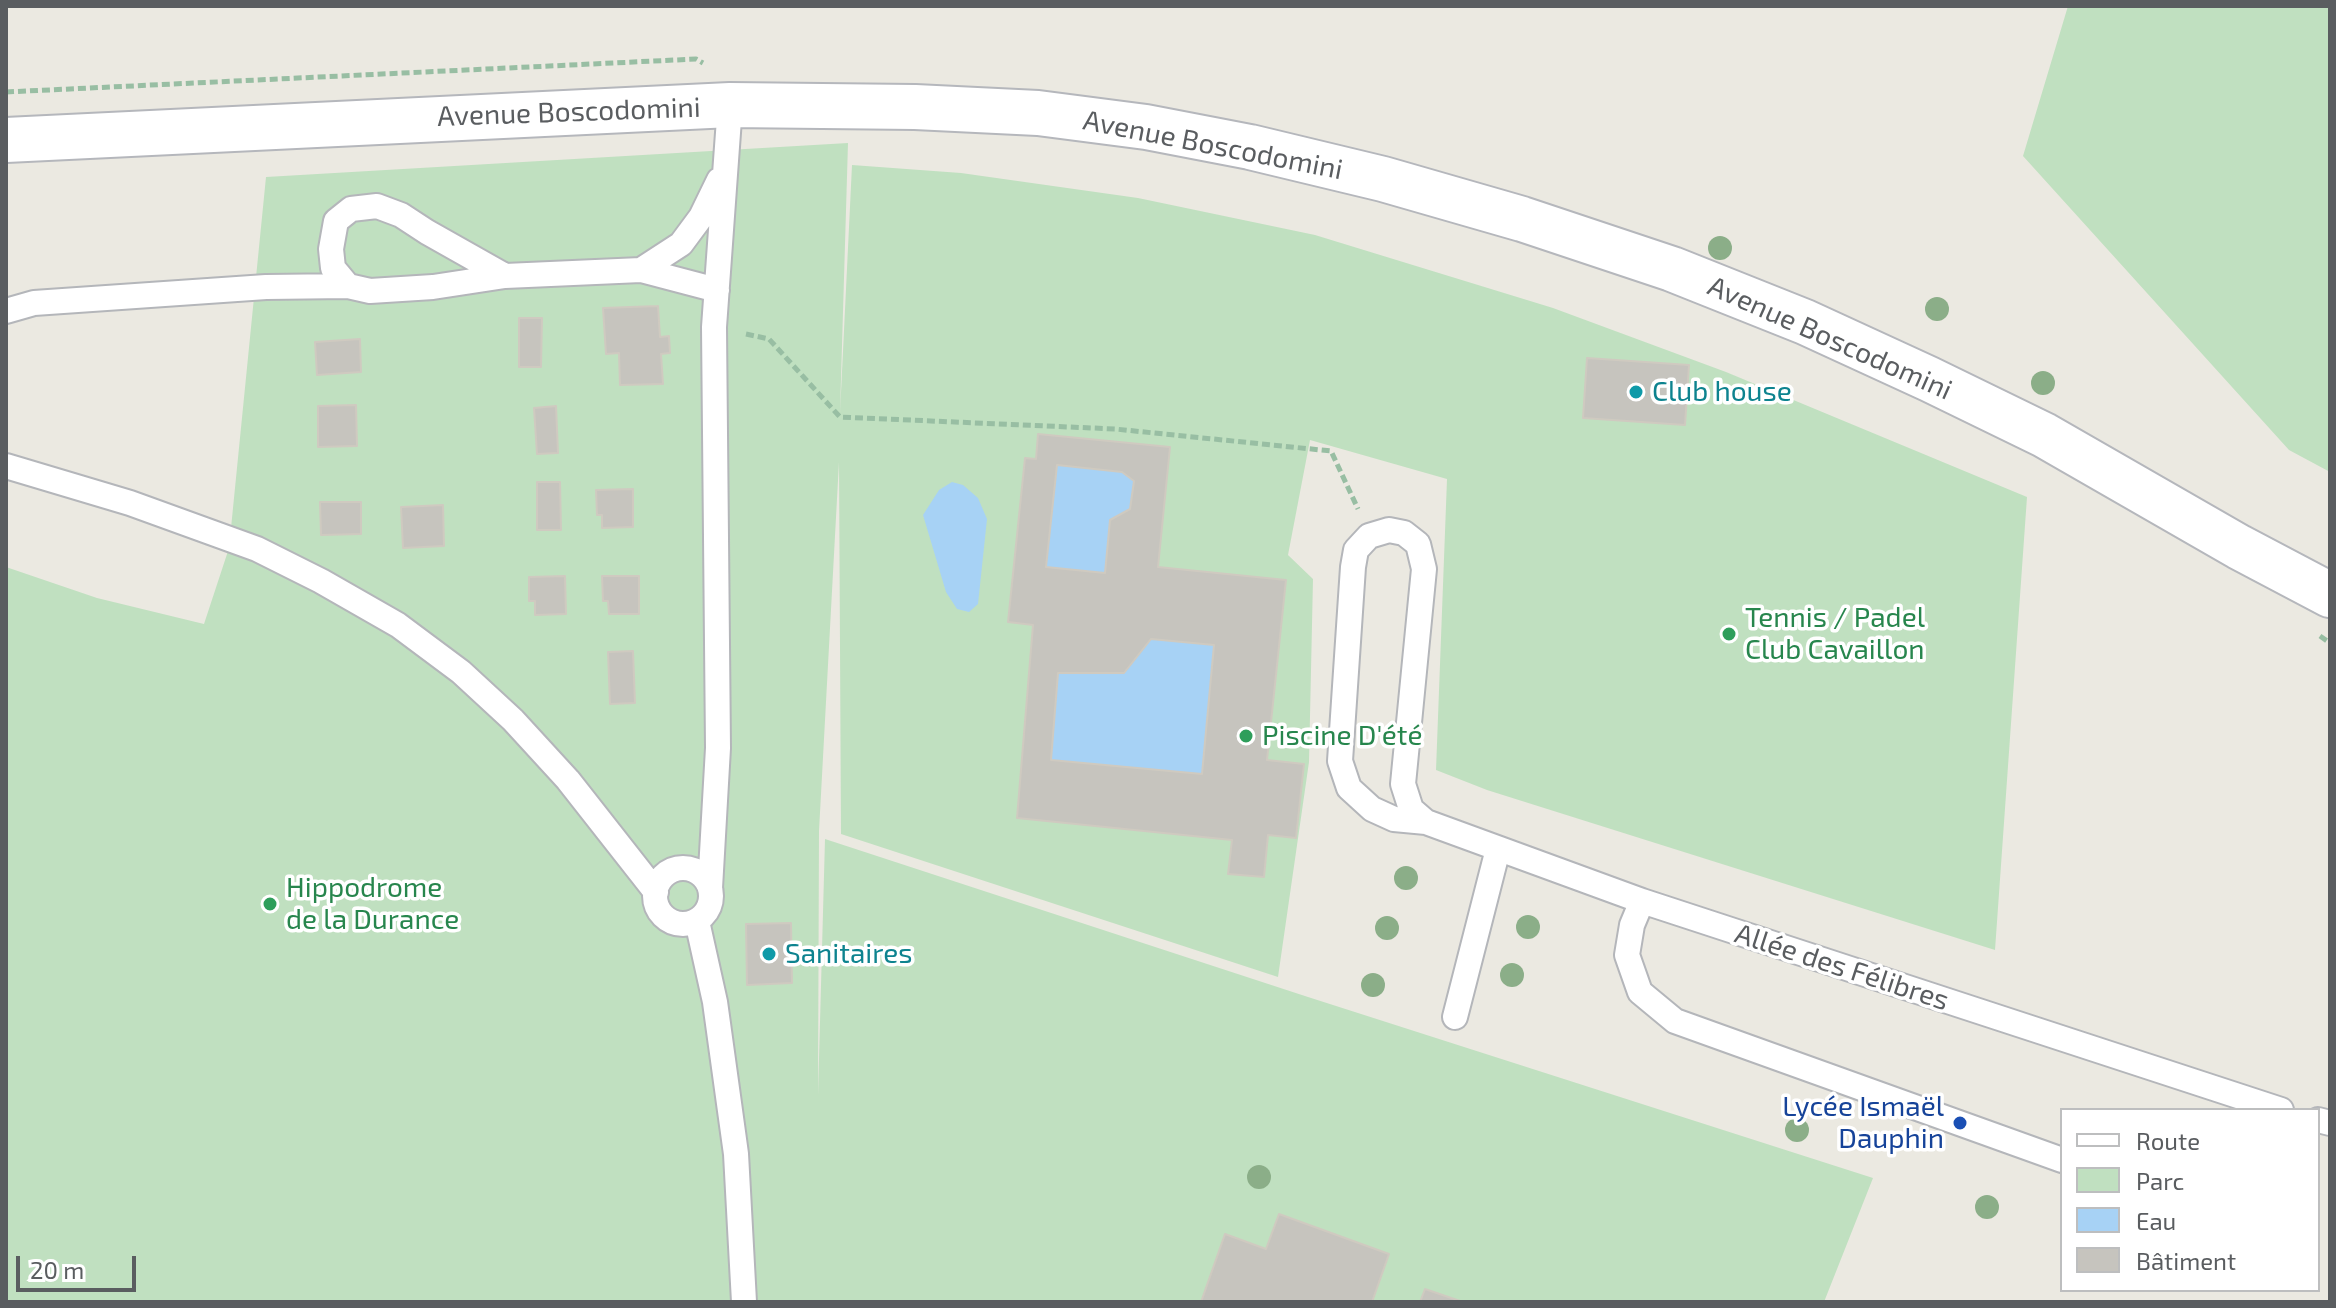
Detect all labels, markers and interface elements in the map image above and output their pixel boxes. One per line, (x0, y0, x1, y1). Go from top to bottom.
street label: Avenue Boscodomini (437, 91, 701, 133)
street label: Avenue Boscodomini (1080, 103, 1346, 187)
street label: Avenue Boscodomini (1703, 269, 1957, 407)
place label: Club house (1652, 375, 1792, 409)
marker: Club house (1627, 383, 1645, 401)
place label: Tennis / Padel Club Cavaillon (1745, 601, 1925, 667)
marker: Tennis / Padel Club Cavaillon (1720, 625, 1738, 643)
place label: Piscine D'été (1262, 719, 1423, 753)
marker: Piscine D'été (1237, 727, 1255, 745)
place label: Hippodrome de la Durance (286, 871, 459, 937)
marker: Hippodrome de la Durance (261, 895, 279, 913)
street label: Allée des Félibres (1731, 917, 1953, 1017)
place label: Sanitaires (785, 937, 912, 971)
marker: Sanitaires (760, 945, 778, 963)
place label: Lycée Ismaël Dauphin (1782, 1090, 1944, 1156)
legend (2060, 1108, 2320, 1292)
marker: Lycée Ismaël Dauphin (1951, 1114, 1969, 1132)
text: Route (2136, 1126, 2200, 1155)
text: Parc (2136, 1166, 2184, 1195)
text: Eau (2136, 1206, 2176, 1235)
scale bar (20, 1240, 140, 1290)
text: Bâtiment (2136, 1246, 2236, 1275)
text: 20 m (30, 1255, 84, 1284)

